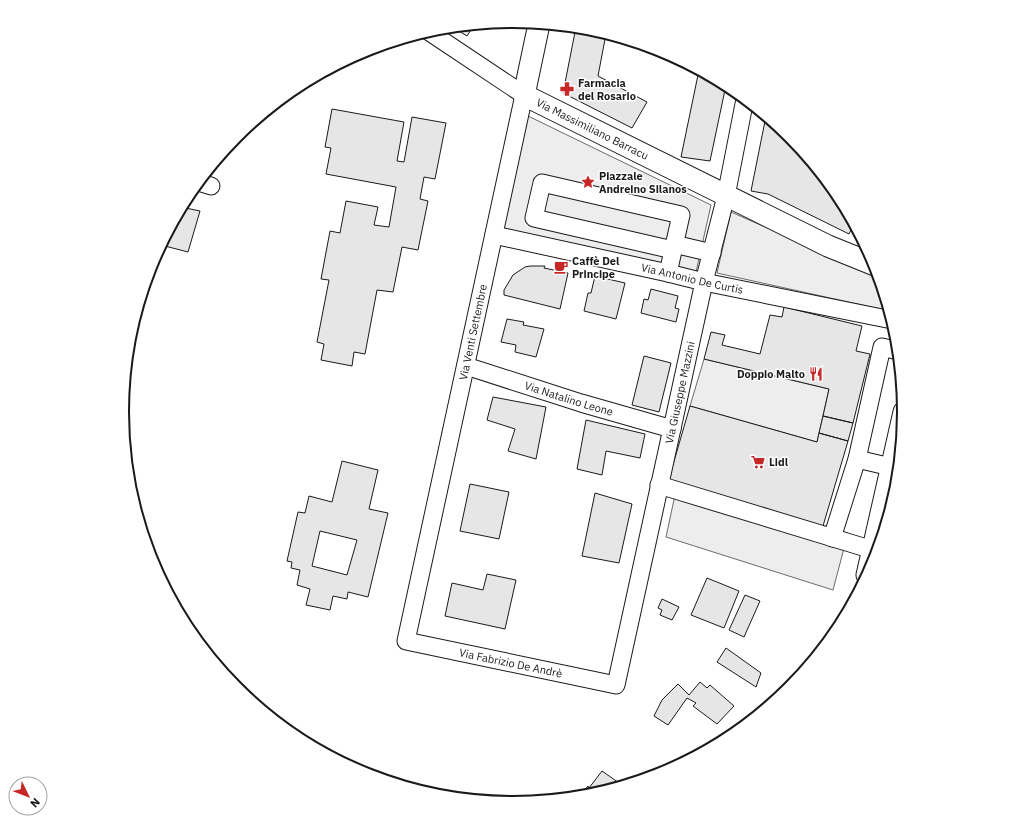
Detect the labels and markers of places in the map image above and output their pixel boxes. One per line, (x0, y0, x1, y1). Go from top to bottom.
place label: Farmacia del Rosario (578, 76, 636, 103)
pharmacy icon: Farmacia del Rosario (559, 81, 575, 97)
place label: Piazzale Andreino Silanos (599, 169, 687, 196)
place icon: Piazzale Andreino Silanos (580, 174, 596, 190)
place label: Caffè Del Principe (572, 254, 620, 281)
cafe icon: Caffè Del Principe (553, 259, 569, 275)
restaurant icon: Doppio Malto (808, 366, 824, 382)
place label: Doppio Malto (737, 367, 805, 381)
supermarket icon: Lidl (750, 454, 766, 470)
place label: Lidl (769, 455, 789, 469)

